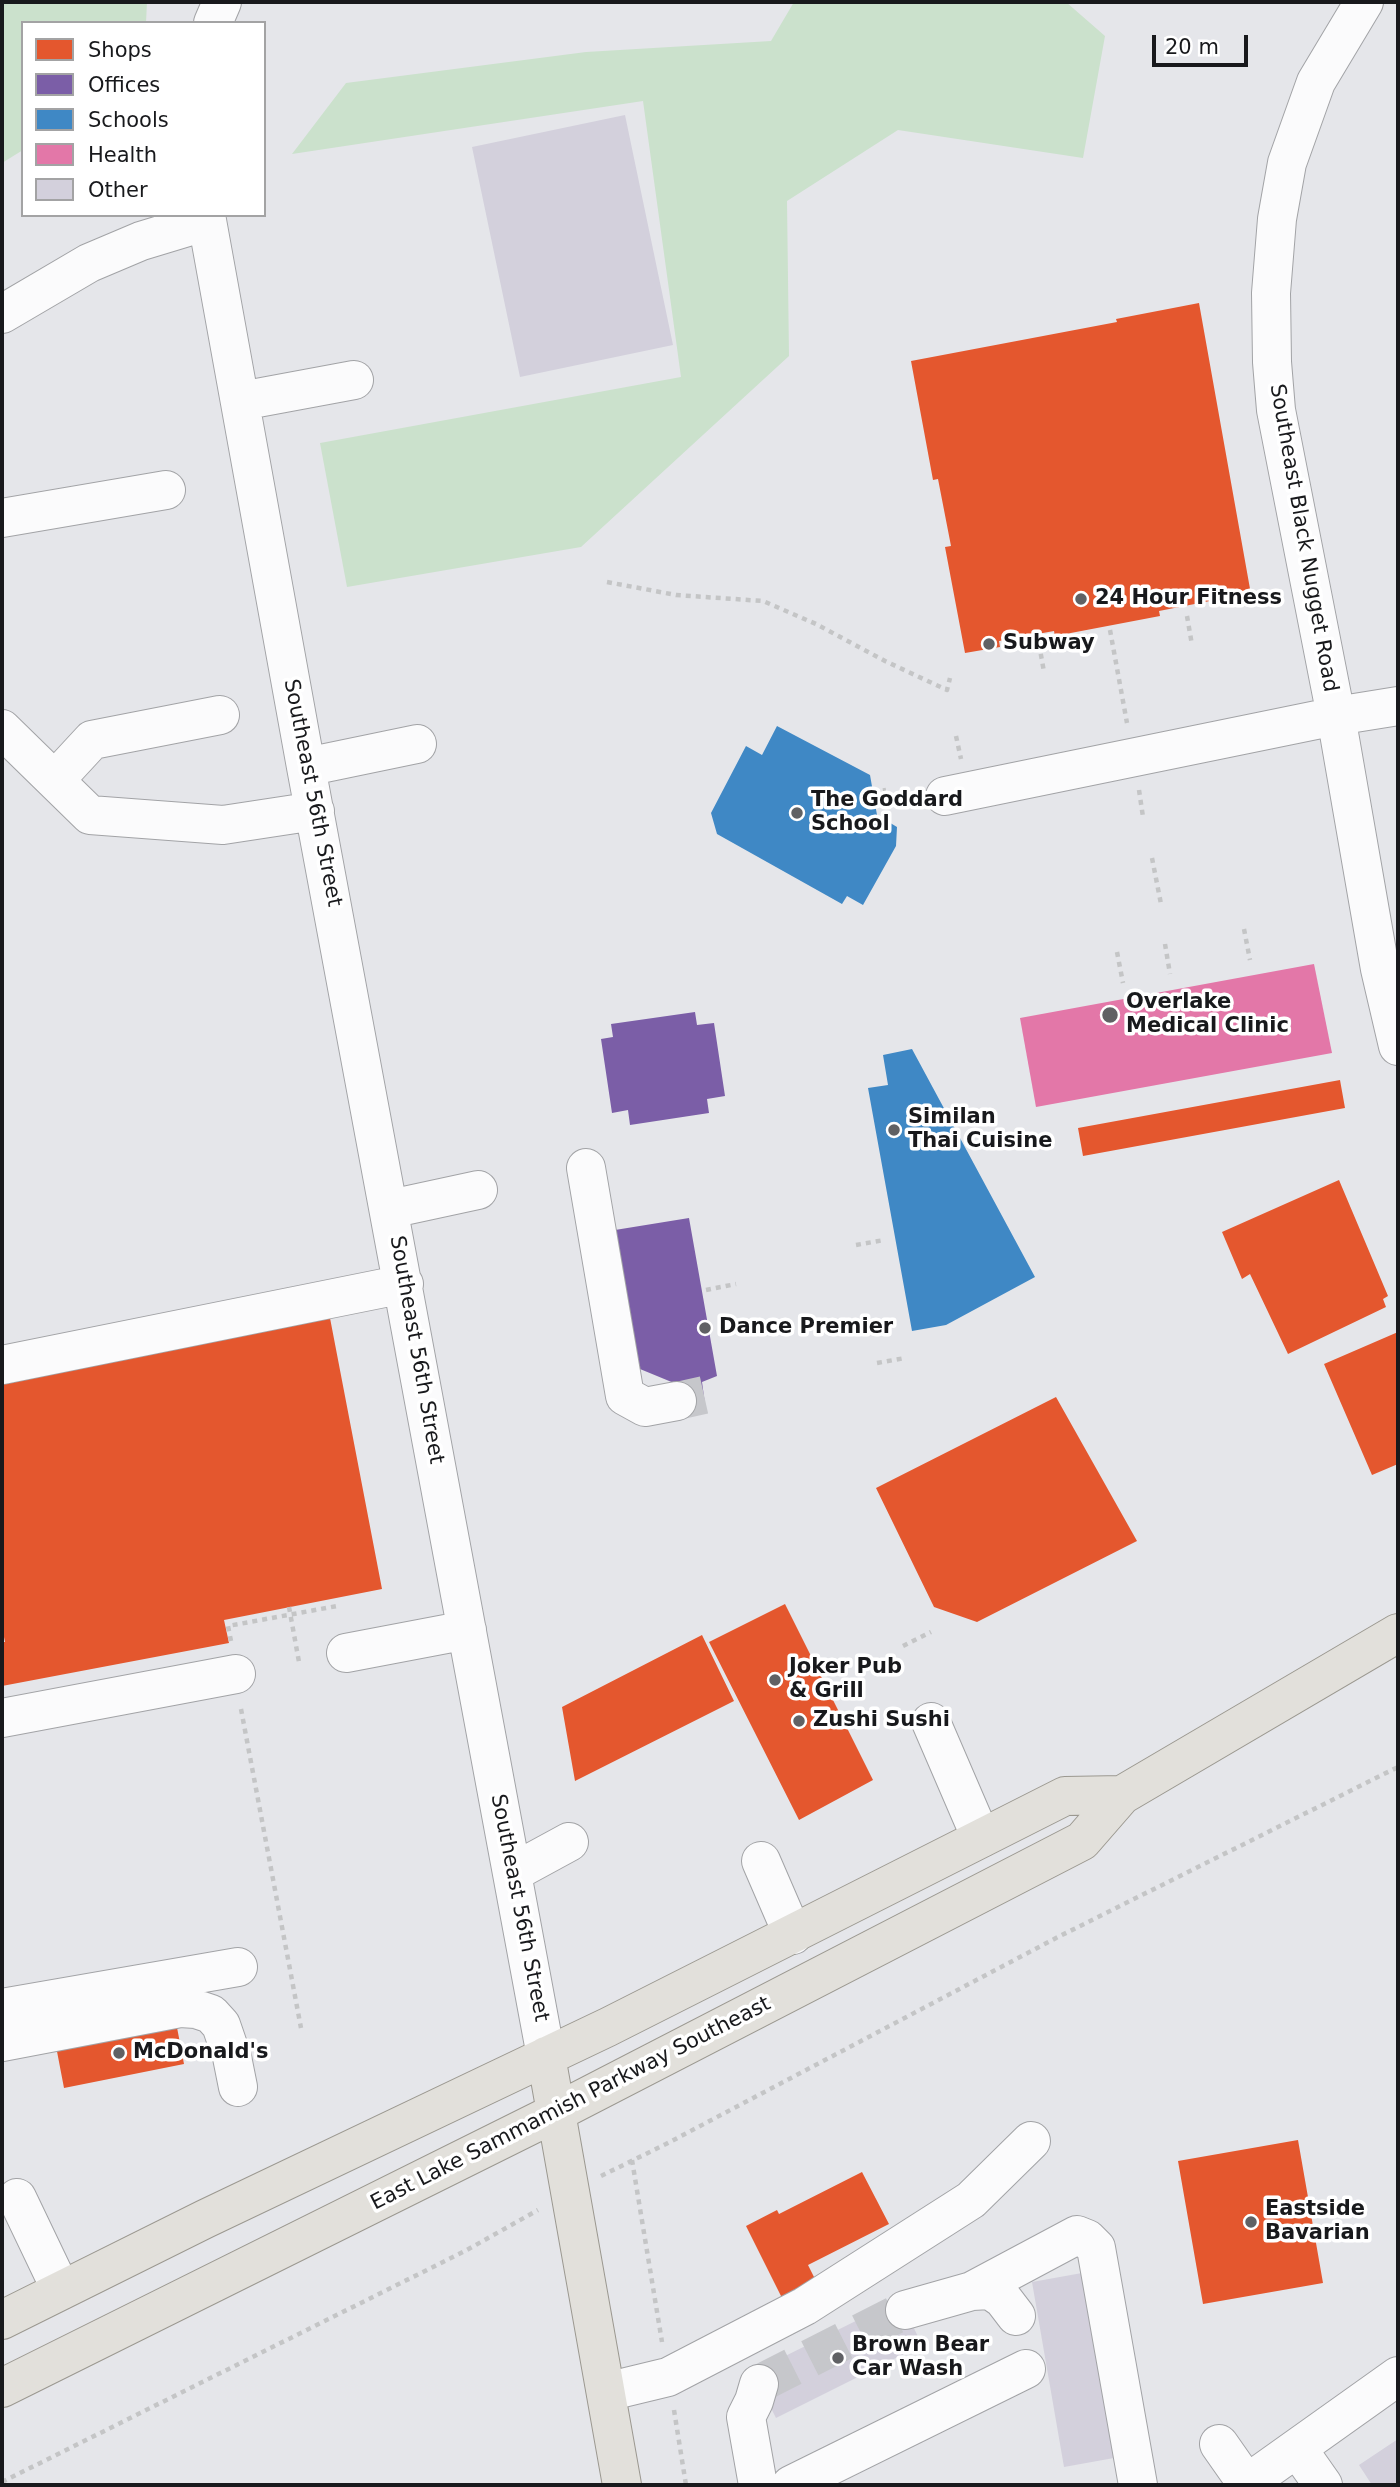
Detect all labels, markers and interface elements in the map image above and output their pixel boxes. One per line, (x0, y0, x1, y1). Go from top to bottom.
legend (21, 21, 266, 217)
scale bar (1155, 21, 1251, 65)
text: 20 m (1165, 35, 1219, 59)
text: Shops (88, 38, 152, 62)
text: Offices (88, 73, 160, 97)
text: Schools (88, 108, 169, 132)
text: Health (88, 143, 157, 167)
text: Other (88, 178, 148, 202)
street label: Southeast Black Nugget Road (1263, 382, 1343, 694)
place label: 24 Hour Fitness (1095, 586, 1282, 612)
marker: 24 Hour Fitness (1073, 591, 1089, 607)
place label: Subway (1003, 631, 1095, 657)
marker: Subway (981, 636, 997, 652)
street label: Southeast 56th Street (278, 677, 346, 909)
place label: The Goddard School (811, 788, 963, 838)
marker: The Goddard School (789, 805, 805, 821)
place label: Overlake Medical Clinic (1126, 990, 1289, 1040)
marker: Overlake Medical Clinic (1100, 1005, 1120, 1025)
place label: Similan Thai Cuisine (908, 1105, 1052, 1155)
marker: Similan Thai Cuisine (886, 1122, 902, 1138)
street label: Southeast 56th Street (383, 1234, 449, 1466)
place label: Dance Premier (719, 1315, 893, 1341)
marker: Dance Premier (697, 1320, 713, 1336)
place label: Joker Pub & Grill (789, 1655, 902, 1705)
marker: Joker Pub & Grill (767, 1672, 783, 1688)
place label: Zushi Sushi (813, 1708, 950, 1734)
marker: Zushi Sushi (791, 1713, 807, 1729)
street label: Southeast 56th Street (485, 1792, 553, 2024)
street label: East Lake Sammamish Parkway Southeast (367, 1992, 775, 2216)
place label: McDonald's (133, 2040, 268, 2066)
marker: McDonald's (111, 2045, 127, 2061)
place label: Eastside Bavarian (1265, 2197, 1370, 2247)
marker: Eastside Bavarian (1243, 2214, 1259, 2230)
place label: Brown Bear Car Wash (852, 2333, 989, 2383)
marker: Brown Bear Car Wash (830, 2350, 846, 2366)

